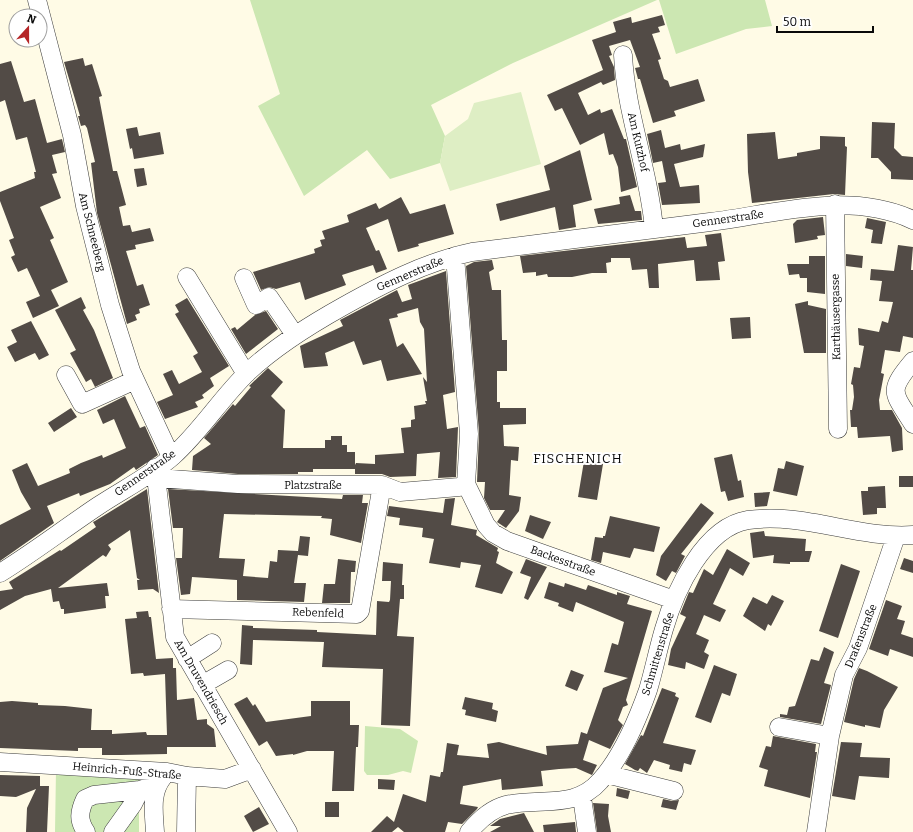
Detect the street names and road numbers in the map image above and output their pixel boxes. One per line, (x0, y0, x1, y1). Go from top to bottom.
street label: Am Kutzhof (625, 111, 651, 174)
street label: Am Schneeberg (76, 191, 108, 273)
street label: Gennerstraße (692, 208, 764, 230)
street label: Gennerstraße (375, 254, 445, 294)
street label: Karthäusergasse (829, 274, 843, 360)
street label: Gennerstraße (112, 447, 178, 499)
street label: Platzstraße (284, 479, 342, 492)
street label: Backesstraße (529, 543, 597, 579)
street label: Drafenstraße (842, 602, 880, 670)
street label: Rebenfeld (292, 606, 345, 620)
street label: Schmittenstraße (639, 611, 677, 697)
street label: Am Druvendriesch (171, 637, 231, 727)
street label: Heinrich-Fuß-Straße (72, 760, 182, 782)

